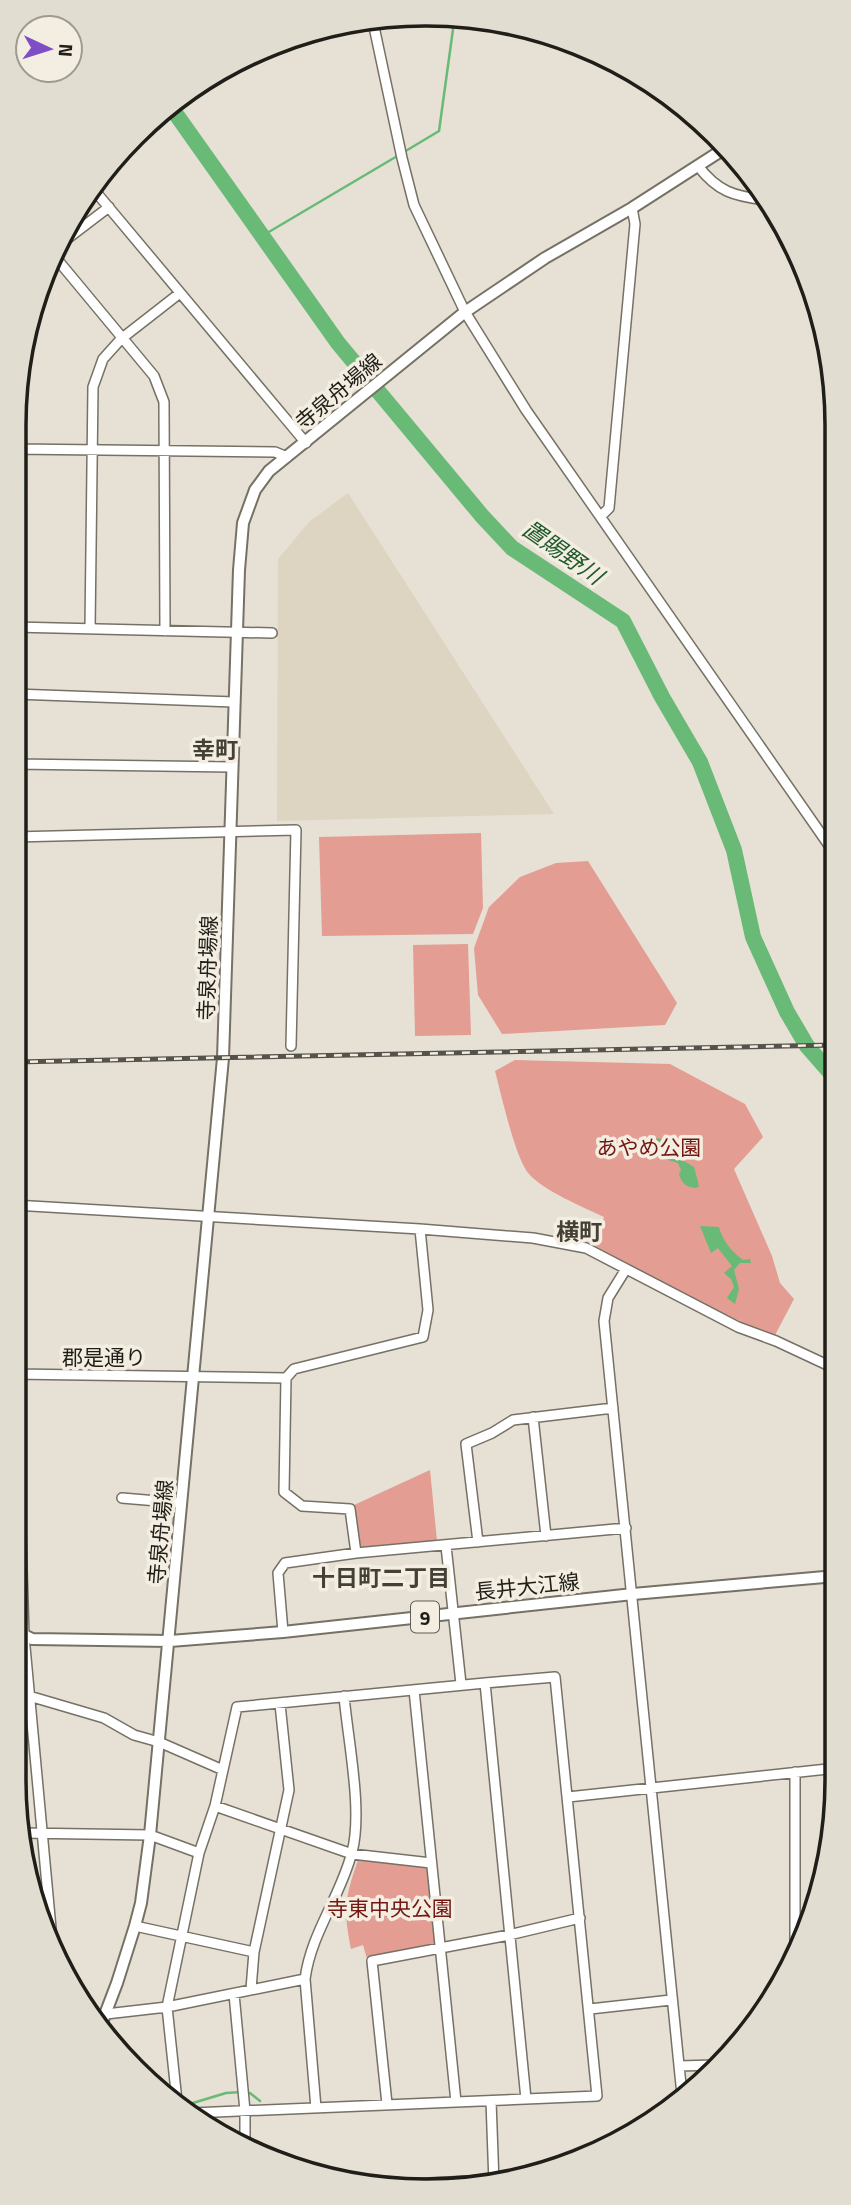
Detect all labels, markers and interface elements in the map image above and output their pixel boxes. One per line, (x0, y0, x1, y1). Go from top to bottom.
north arrow (14, 14, 84, 84)
text: N (52, 43, 81, 58)
street label: 寺泉舟場線 (287, 345, 389, 437)
water label: 置賜野川 (515, 511, 613, 594)
district label: 幸町 (192, 732, 238, 767)
street label: 寺泉舟場線 (189, 915, 225, 1021)
park label: あやめ公園 (597, 1131, 702, 1163)
district label: 横町 (556, 1214, 602, 1249)
street label: 郡是通り (62, 1341, 146, 1373)
street label: 寺泉舟場線 (139, 1478, 181, 1586)
district label: 十日町二丁目 (312, 1560, 450, 1595)
street label: 長井大江線 (473, 1565, 581, 1607)
road number: 9 (411, 1602, 439, 1632)
park label: 寺東中央公園 (327, 1892, 453, 1924)

